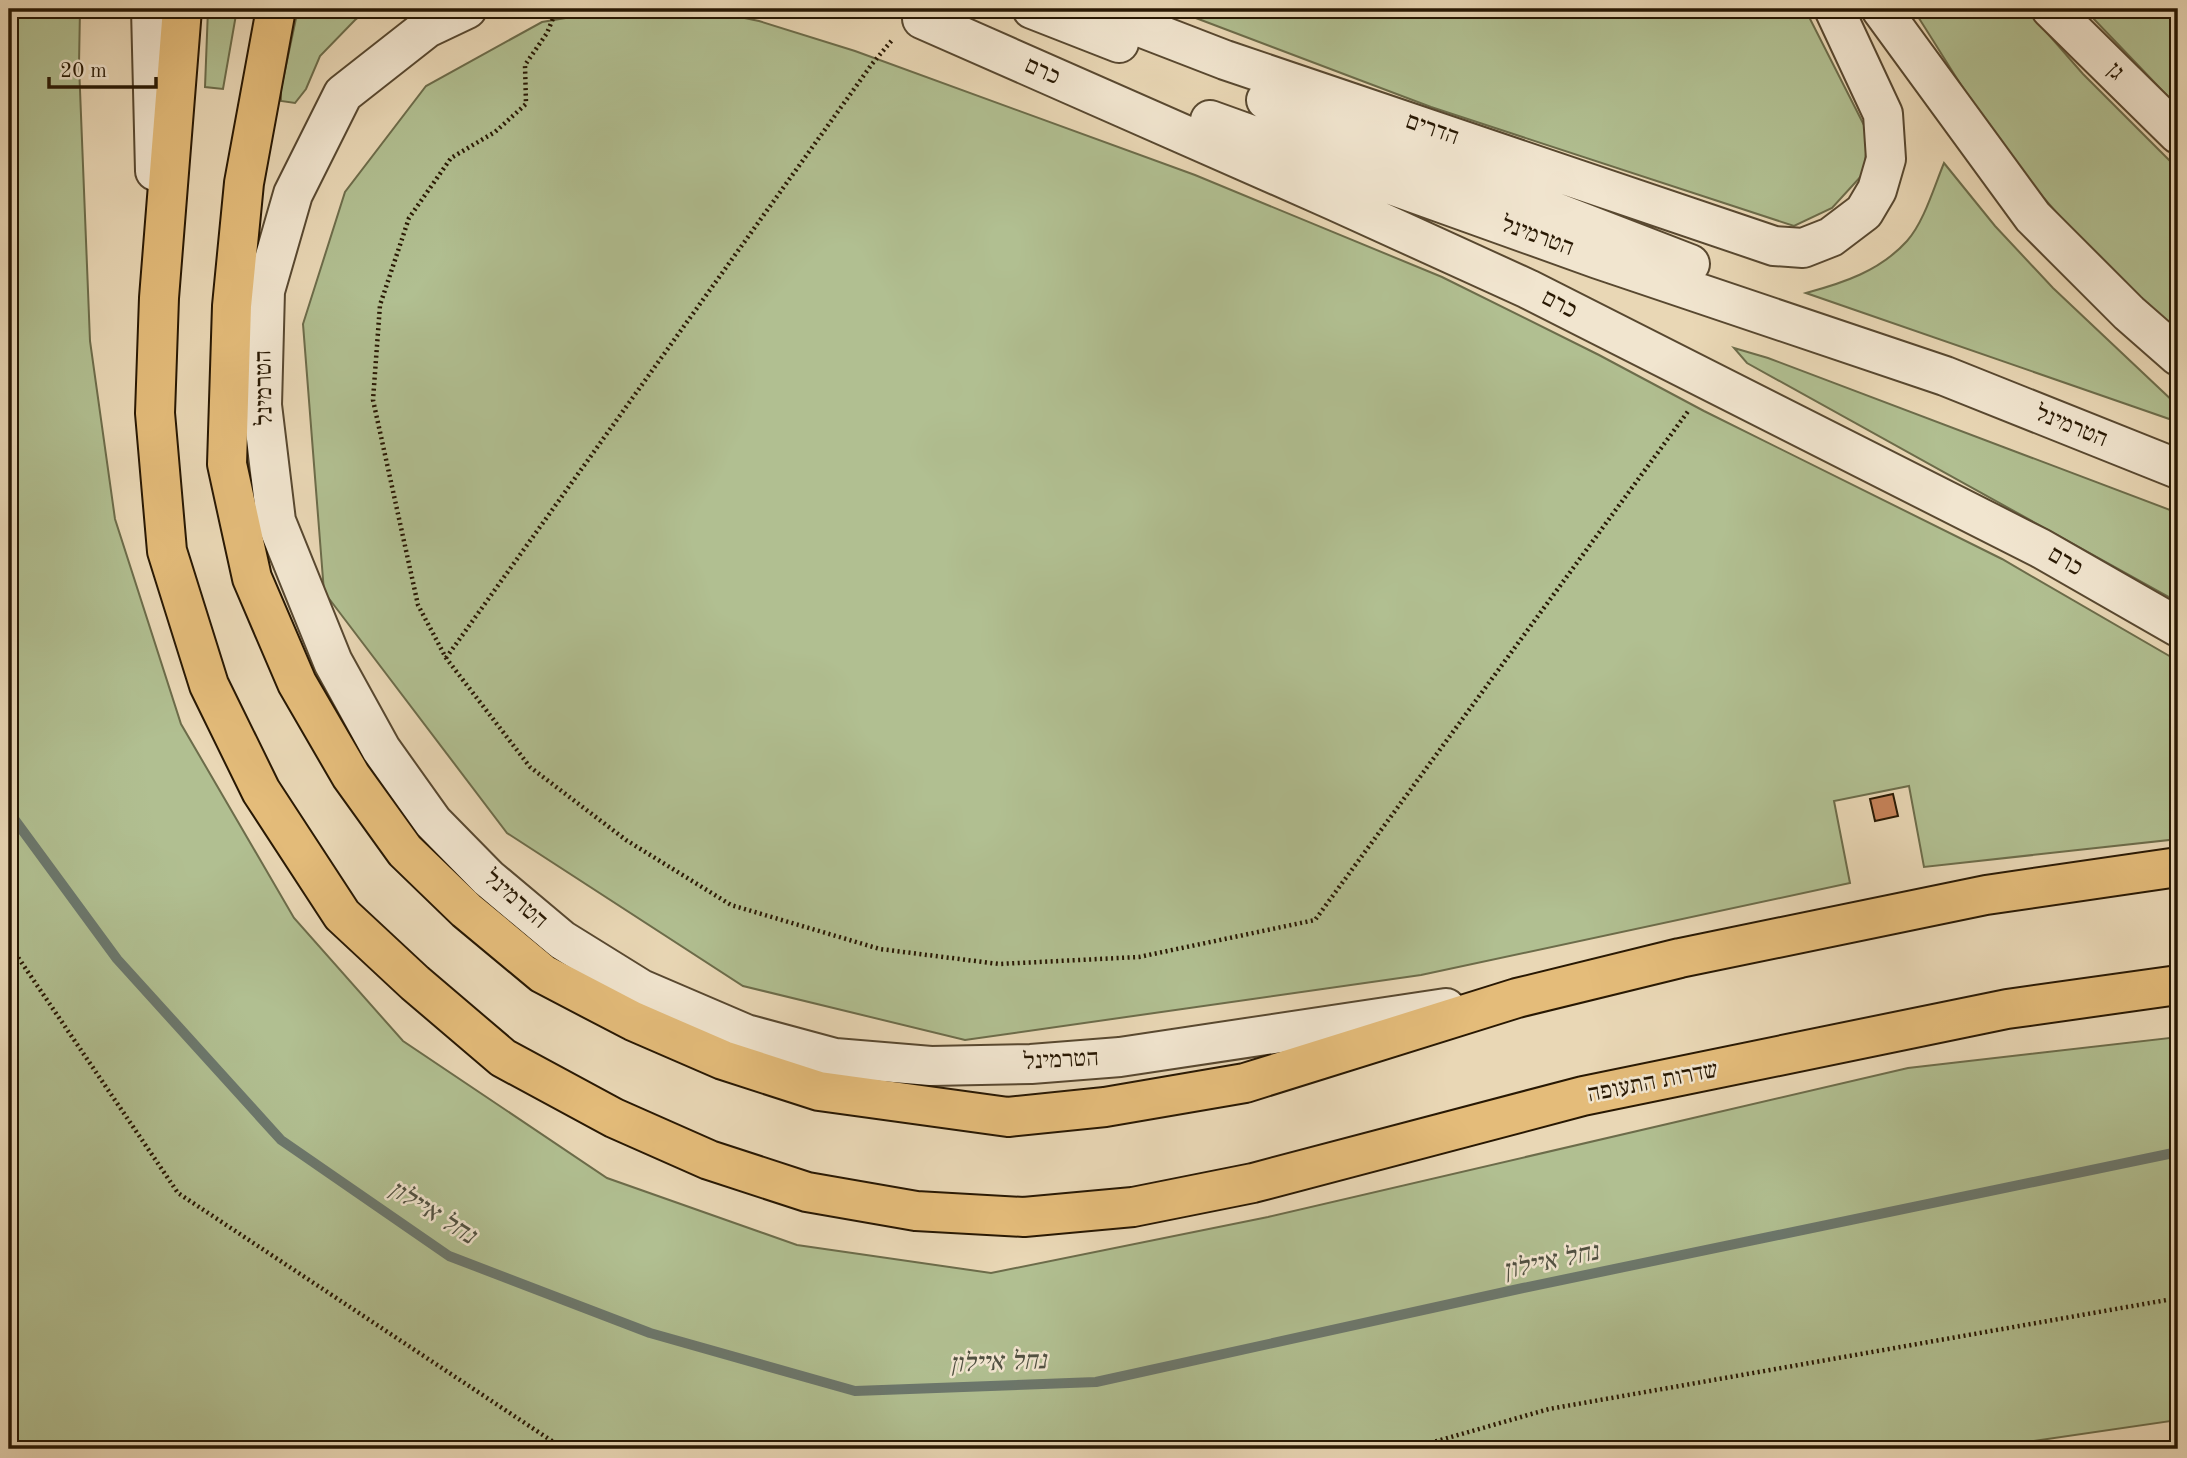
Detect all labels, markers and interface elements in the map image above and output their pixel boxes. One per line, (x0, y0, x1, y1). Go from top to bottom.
scale bar (49, 46, 156, 90)
street label: כרם (1021, 54, 1063, 90)
street label: גן (2102, 59, 2128, 85)
text: 20 m (60, 61, 107, 82)
street label: הדרים (1402, 110, 1462, 150)
street label: הטרמינל (1497, 211, 1577, 261)
street label: כרם (1538, 286, 1580, 324)
street label: הטרמינל (250, 350, 278, 426)
street label: הטרמינל (2031, 400, 2111, 452)
street label: כרם (2043, 543, 2087, 581)
street label: הטרמינל (479, 865, 553, 934)
street label: הטרמינל (1022, 1045, 1099, 1075)
street label: שדרות התעופה (1586, 1059, 1720, 1107)
water label: נחל איילון (384, 1176, 482, 1251)
water label: נחל איילון (1501, 1238, 1603, 1285)
water label: נחל איילון (949, 1347, 1049, 1378)

